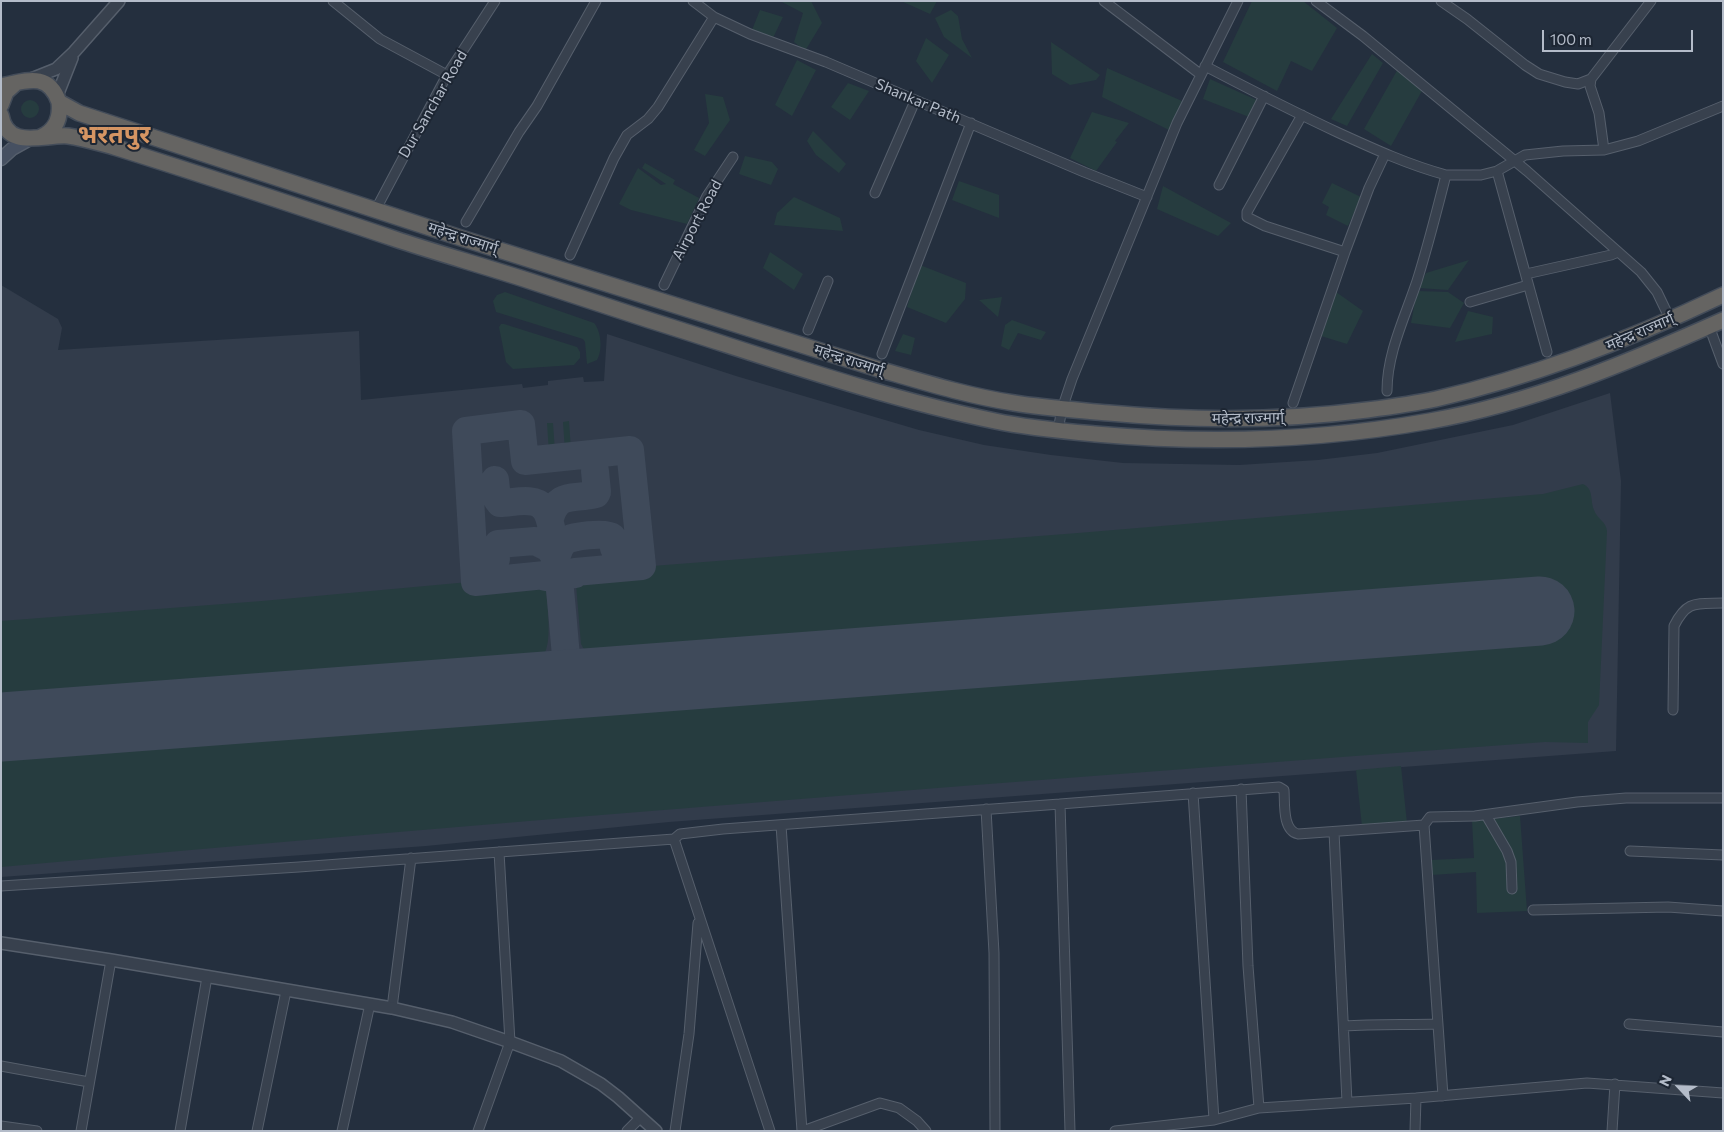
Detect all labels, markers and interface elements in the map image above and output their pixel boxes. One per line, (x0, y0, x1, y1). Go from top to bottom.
scale bar (1544, 20, 1695, 52)
text: 100 m (1550, 30, 1592, 48)
street label: Dur Sanchar Road (395, 47, 471, 161)
street label: Shankar Path (873, 75, 963, 127)
district label: भरतपुर (78, 120, 150, 150)
street label: Airport Road (668, 177, 726, 263)
street label: महेन्द्र राज्मार्ग् (426, 218, 500, 258)
street label: महेन्द्र राज्मार्ग् (1603, 310, 1677, 354)
street label: महेन्द्र राज्मार्ग् (812, 340, 886, 380)
street label: महेन्द्र राज्मार्ग् (1212, 408, 1284, 428)
north arrow (1654, 1062, 1704, 1112)
text: N (1655, 1072, 1675, 1089)

